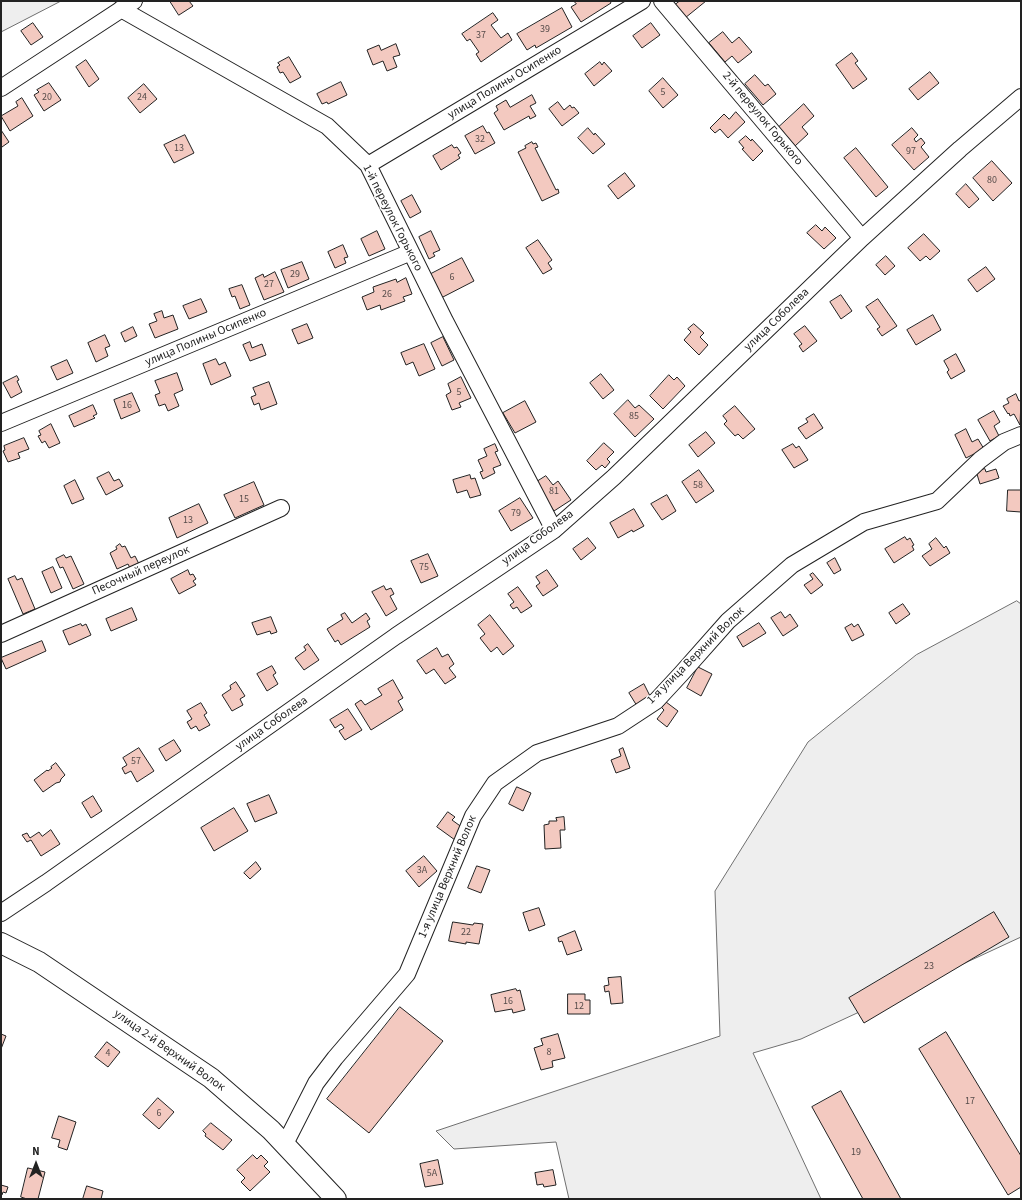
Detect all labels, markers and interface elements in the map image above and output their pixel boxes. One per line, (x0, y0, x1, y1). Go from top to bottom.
house number: 39 (540, 24, 550, 36)
house number: 37 (476, 30, 486, 42)
street label: улица Полины Осипенко (445, 43, 565, 123)
street label: 2-й переулок Горького (719, 69, 805, 169)
house number: 5 (661, 87, 665, 99)
house number: 20 (42, 92, 52, 104)
house number: 24 (137, 92, 147, 104)
house number: 32 (475, 134, 485, 146)
house number: 13 (174, 143, 184, 155)
house number: 97 (906, 146, 916, 158)
street label: 1-й переулок Горького (359, 162, 425, 274)
house number: 80 (987, 175, 997, 187)
house number: 29 (290, 269, 300, 281)
house number: 6 (450, 272, 454, 284)
house number: 27 (264, 279, 274, 291)
street label: улица Соболева (742, 285, 812, 355)
house number: 26 (382, 289, 392, 301)
street label: улица Полины Осипенко (143, 306, 269, 370)
house number: 5 (457, 387, 461, 399)
house number: 16 (122, 400, 132, 412)
house number: 85 (629, 411, 639, 423)
house number: 58 (693, 480, 703, 492)
house number: 81 (549, 486, 559, 498)
house number: 15 (239, 494, 249, 506)
street label: улица Соболева (500, 507, 576, 569)
house number: 79 (511, 508, 521, 520)
house number: 13 (183, 515, 193, 527)
street label: Песочный переулок (90, 543, 192, 599)
house number: 75 (419, 562, 429, 574)
street label: 1-я улица Верхний Волок (644, 604, 748, 708)
street label: улица Соболева (233, 694, 311, 754)
house number: 57 (131, 756, 141, 768)
street label: 1-я улица Верхний Волок (416, 813, 480, 941)
house number: 3А (417, 865, 427, 877)
house number: 22 (461, 927, 471, 939)
house number: 23 (924, 961, 934, 973)
house number: 16 (503, 996, 513, 1008)
house number: 12 (574, 1001, 584, 1013)
street label: улица 2-й Верхний Волок (111, 1007, 227, 1095)
house number: 8 (547, 1047, 551, 1059)
house number: 4 (106, 1048, 110, 1060)
house number: 17 (965, 1096, 975, 1108)
house number: 6 (157, 1108, 161, 1120)
north arrow (16, 1144, 56, 1184)
text: N (32, 1144, 40, 1159)
house number: 19 (851, 1147, 861, 1159)
house number: 5А (427, 1168, 437, 1180)

